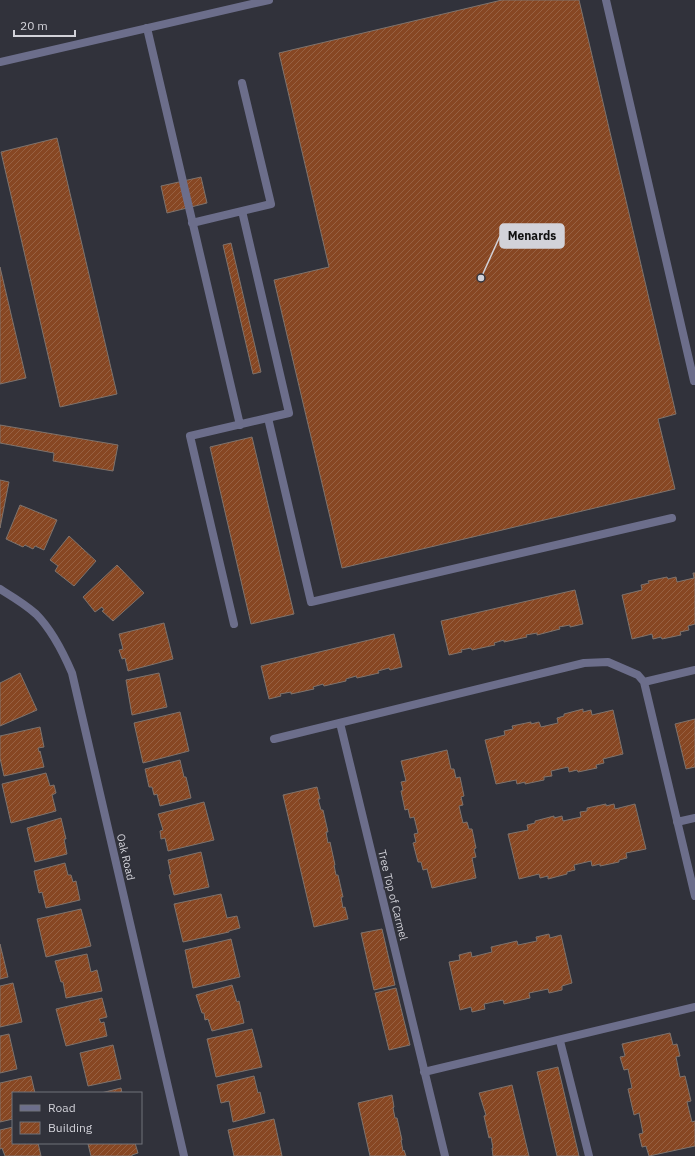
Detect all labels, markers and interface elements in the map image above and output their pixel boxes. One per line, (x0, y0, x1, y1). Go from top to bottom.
scale bar (14, 12, 75, 38)
text: 20 m (20, 18, 48, 33)
callout: Menards (500, 224, 564, 248)
text: Menards (508, 228, 556, 243)
street label: Oak Road (114, 832, 138, 882)
street label: Tree Top of Carmel (375, 848, 411, 942)
legend (12, 1092, 142, 1144)
text: Road (48, 1100, 76, 1115)
text: Building (48, 1120, 93, 1135)

